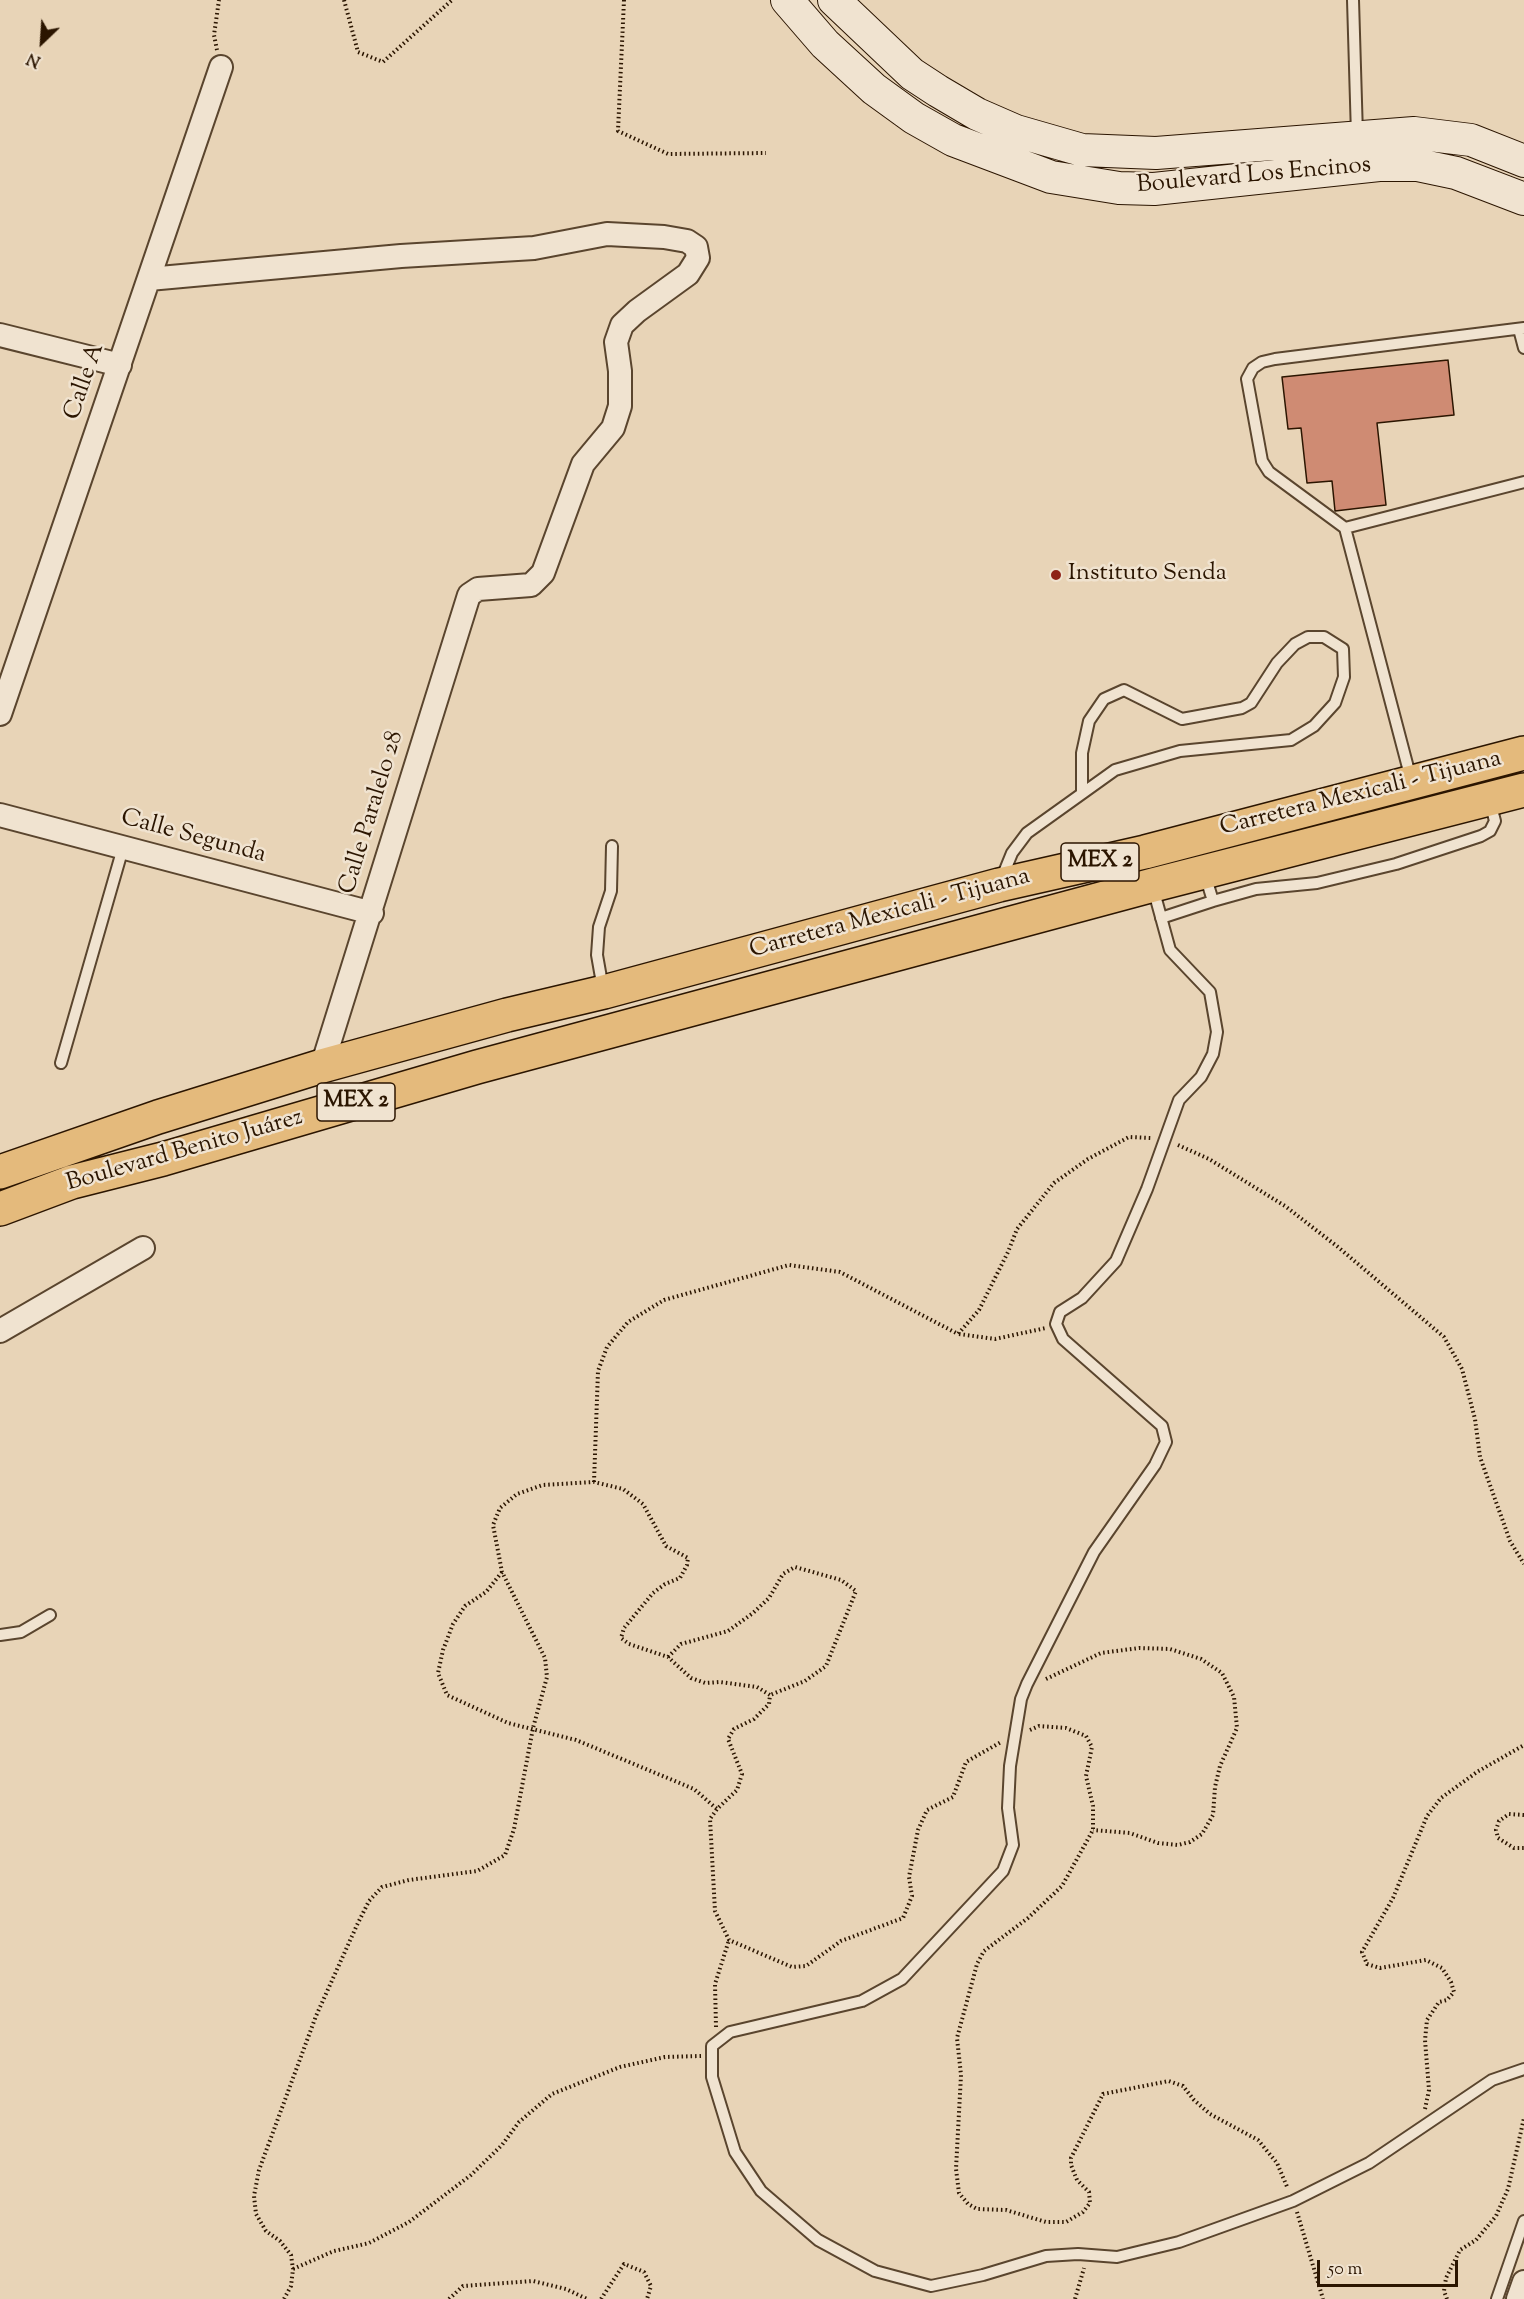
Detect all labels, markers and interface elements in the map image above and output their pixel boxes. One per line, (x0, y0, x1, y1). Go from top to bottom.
north arrow (12, 12, 72, 72)
text: N (24, 46, 45, 72)
street label: Boulevard Los Encinos (1136, 152, 1372, 202)
street label: Calle A (60, 340, 112, 424)
place label: Instituto Senda (1068, 561, 1227, 589)
marker: Instituto Senda (1049, 568, 1063, 582)
street label: Calle Paralelo 28 (335, 728, 411, 898)
street label: Carretera Mexicali - Tijuana (1217, 746, 1505, 844)
street label: Calle Segunda (117, 805, 269, 871)
road number: MEX 2 (1061, 843, 1139, 881)
street label: Carretera Mexicali - Tijuana (747, 864, 1033, 966)
road number: MEX 2 (317, 1083, 395, 1121)
street label: Boulevard Benito Juárez (63, 1104, 307, 1200)
scale bar (1320, 2248, 1461, 2286)
text: 50 m (1328, 2257, 1362, 2283)

